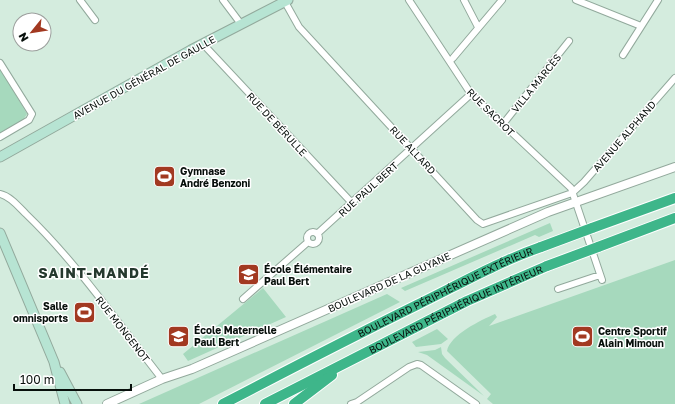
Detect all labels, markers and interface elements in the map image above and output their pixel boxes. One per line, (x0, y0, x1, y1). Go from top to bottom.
north arrow (12, 12, 52, 52)
text: N (15, 30, 31, 44)
street label: AVENUE DU GÉNÉRAL DE GAULLE (71, 33, 217, 121)
street label: VILLA MARCÈS (509, 51, 563, 115)
street label: RUE SACROT (465, 86, 517, 138)
street label: RUE DE BÉRULLE (244, 90, 310, 158)
street label: AVENUE ALPHAND (590, 98, 658, 174)
street label: RUE ALLARD (388, 123, 438, 177)
street label: RUE PAUL BERT (336, 159, 400, 219)
sports icon: Gymnase André Benzoni (152, 164, 178, 190)
place label: Gymnase André Benzoni (180, 165, 251, 189)
street label: BOULEVARD PÉRIPHÉRIQUE EXTÉRIEUR (356, 244, 535, 340)
street label: BOULEVARD DE LA GUYANE (326, 249, 452, 315)
school or university icon: École Élémentaire Paul Bert (235, 262, 261, 288)
place label: École Élémentaire Paul Bert (264, 263, 352, 287)
street label: BOULEVARD PÉRIPHÉRIQUE INTÉRIEUR (367, 263, 545, 356)
district label: SAINT-MANDÉ (38, 264, 150, 281)
street label: RUE MONGENOT (94, 294, 152, 364)
sports icon: Salle omnisports (71, 299, 97, 325)
place label: Salle omnisports (13, 300, 68, 324)
school or university icon: École Maternelle Paul Bert (166, 323, 192, 349)
place label: École Maternelle Paul Bert (194, 324, 277, 348)
sports icon: Centre Sportif Alain Mimoun (570, 324, 596, 350)
place label: Centre Sportif Alain Mimoun (598, 325, 667, 349)
scale bar (14, 366, 131, 392)
text: 100 m (20, 372, 54, 387)

